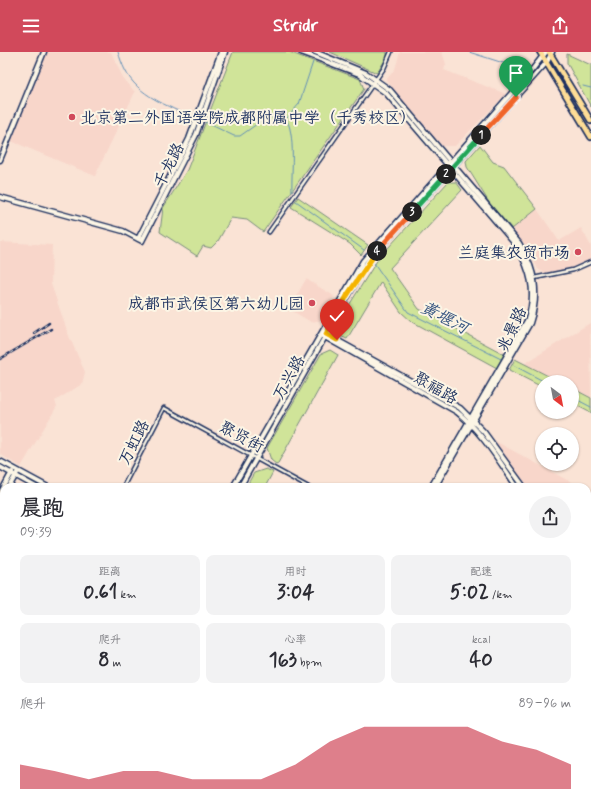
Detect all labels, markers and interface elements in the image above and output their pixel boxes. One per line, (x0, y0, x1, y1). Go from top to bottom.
text: Stridr (273, 14, 318, 38)
icon: menu (20, 15, 42, 37)
icon: share (549, 15, 571, 37)
pin (499, 56, 533, 97)
icon: arrive (505, 62, 527, 84)
place label: 北京第二外国语学院成都附属中学（千秀校区） (80, 108, 416, 129)
marker: 北京第二外国语学院成都附属中学（千秀校区） (67, 112, 77, 122)
pin: 1 (471, 125, 491, 145)
text: 1 (479, 128, 483, 142)
street label: 千龙路 (149, 140, 190, 192)
pin: 2 (436, 164, 456, 184)
text: 2 (443, 167, 449, 181)
pin: 3 (402, 202, 422, 222)
text: 3 (410, 205, 414, 219)
pin: 4 (367, 241, 387, 261)
place label: 兰庭集农贸市场 (458, 243, 570, 264)
text: 4 (374, 244, 380, 258)
marker: 兰庭集农贸市场 (573, 247, 583, 257)
place label: 成都市武侯区第六幼儿园 (128, 294, 304, 315)
water label: 黄堰河 (417, 297, 475, 341)
marker: 成都市武侯区第六幼儿园 (307, 298, 317, 308)
pin (320, 299, 354, 340)
street label: 兆景路 (493, 303, 532, 356)
icon: check (326, 305, 348, 327)
street label: 万兴路 (268, 352, 310, 404)
street label: 聚福路 (409, 367, 461, 409)
north arrow (535, 375, 579, 419)
map controls (535, 375, 579, 471)
street label: 万虹路 (114, 417, 155, 469)
street label: 聚贤街 (215, 417, 267, 458)
button: locate (535, 427, 579, 471)
text: 晨跑 (20, 495, 64, 523)
button: share (529, 496, 571, 538)
text: 09:39 (20, 524, 52, 541)
text: 距离 (99, 565, 121, 579)
text: 用时 (284, 565, 306, 579)
text: 配速 (470, 565, 492, 579)
text: 0.61 (83, 579, 117, 606)
text: 3:04 (277, 579, 314, 606)
text: 5:02 (450, 579, 489, 606)
text: km (117, 588, 136, 602)
text: /km (489, 588, 513, 602)
text: 爬升 (99, 633, 121, 647)
text: 心率 (284, 633, 306, 647)
text: kcal (472, 633, 490, 647)
text: 8 (98, 647, 110, 674)
text: 163 (269, 647, 297, 674)
text: 40 (470, 647, 493, 674)
text: m (110, 656, 121, 670)
text: bpm (297, 656, 322, 670)
text: 89–96 m (518, 695, 571, 712)
text: 爬升 (20, 696, 46, 713)

